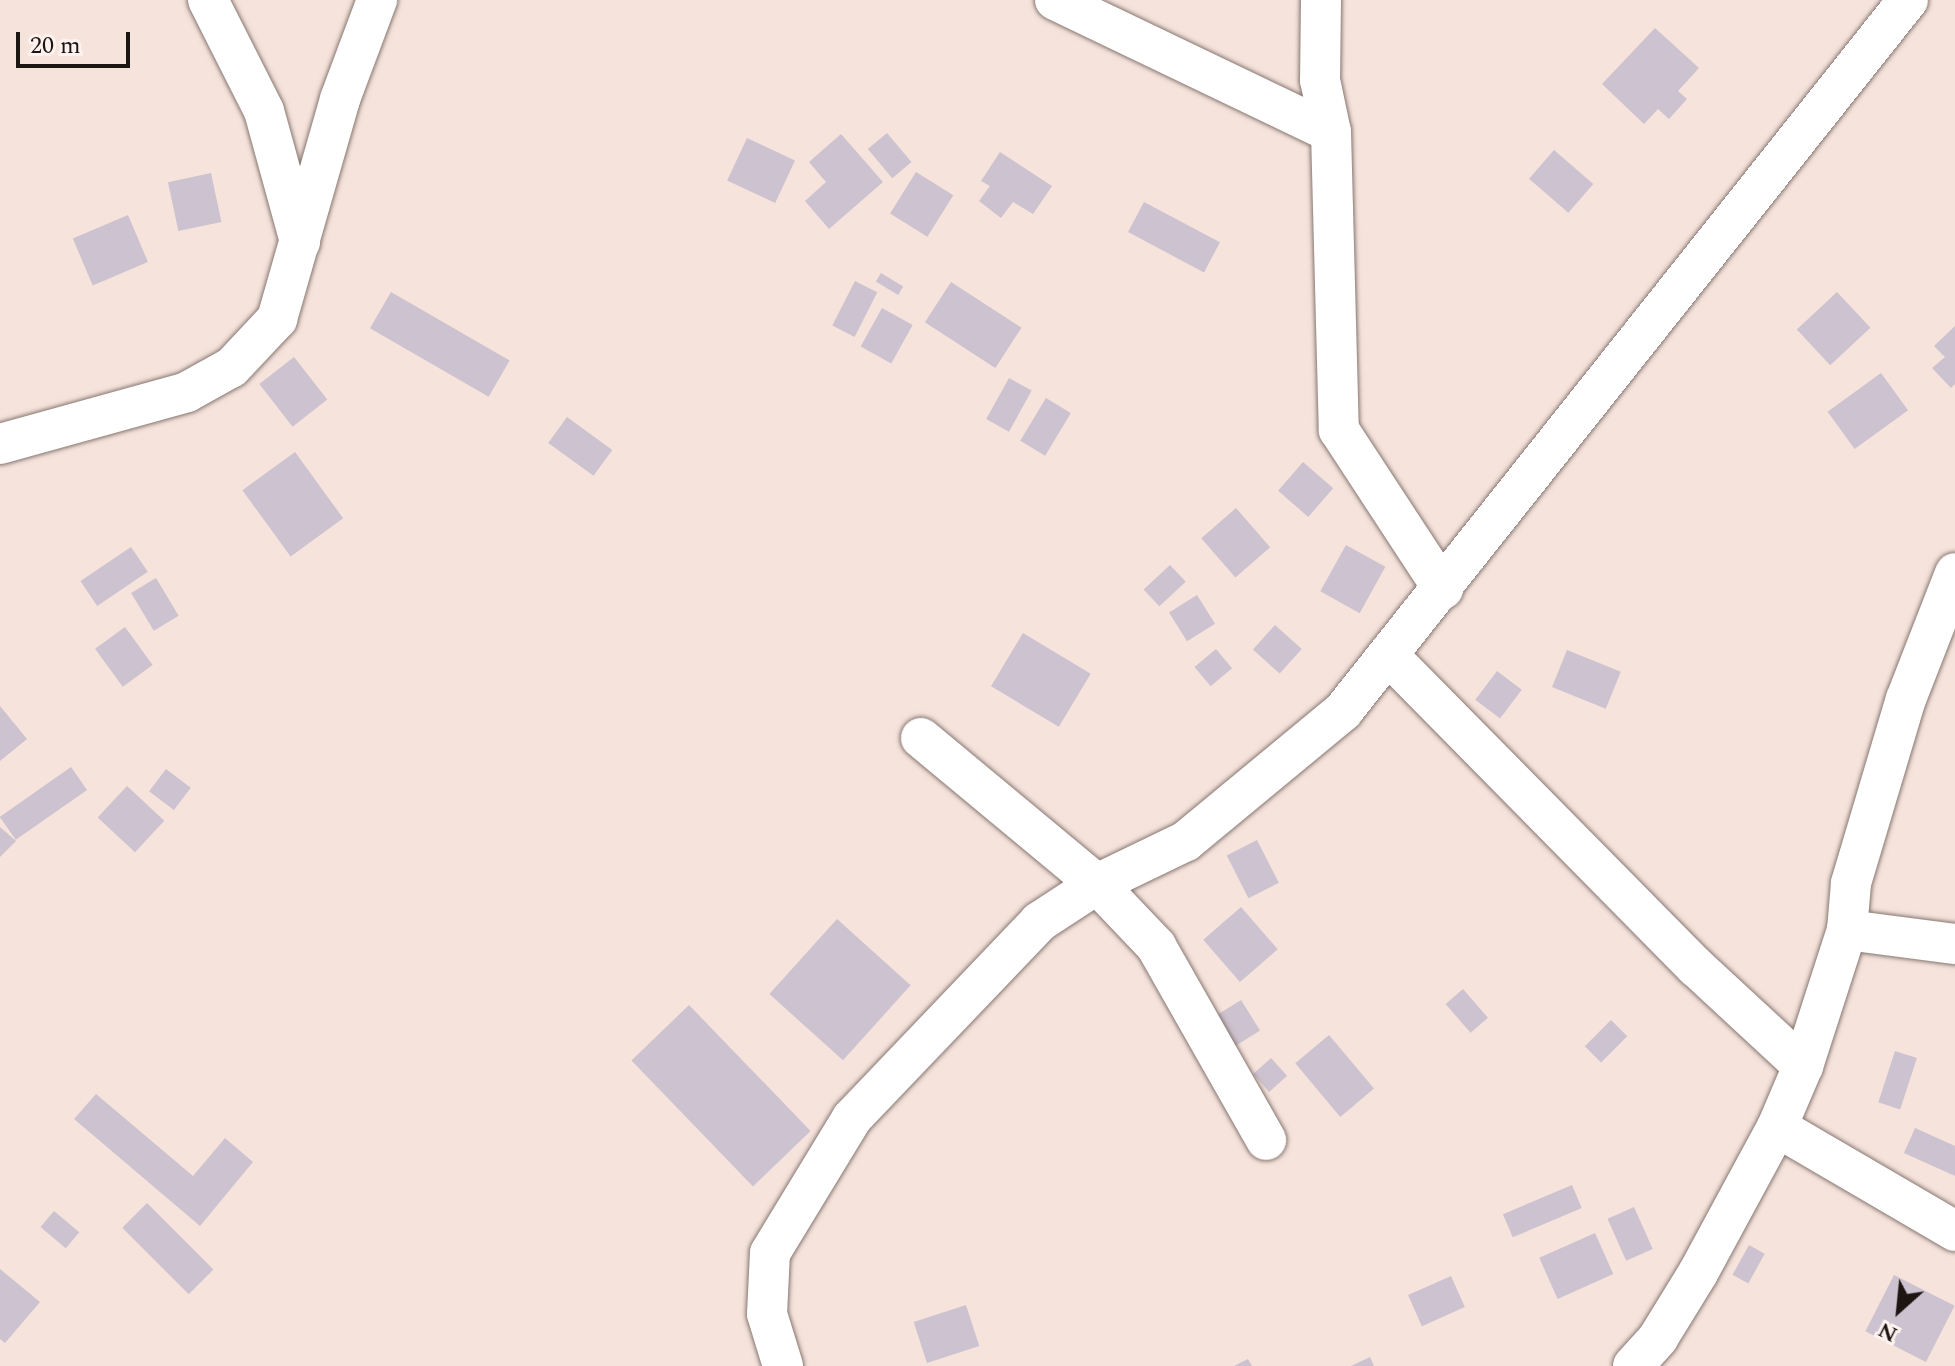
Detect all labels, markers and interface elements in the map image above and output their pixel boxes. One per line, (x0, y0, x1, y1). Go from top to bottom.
scale bar (20, 16, 134, 66)
text: 20 m (30, 28, 81, 64)
north arrow (1859, 1270, 1939, 1350)
text: N (1872, 1313, 1903, 1351)

